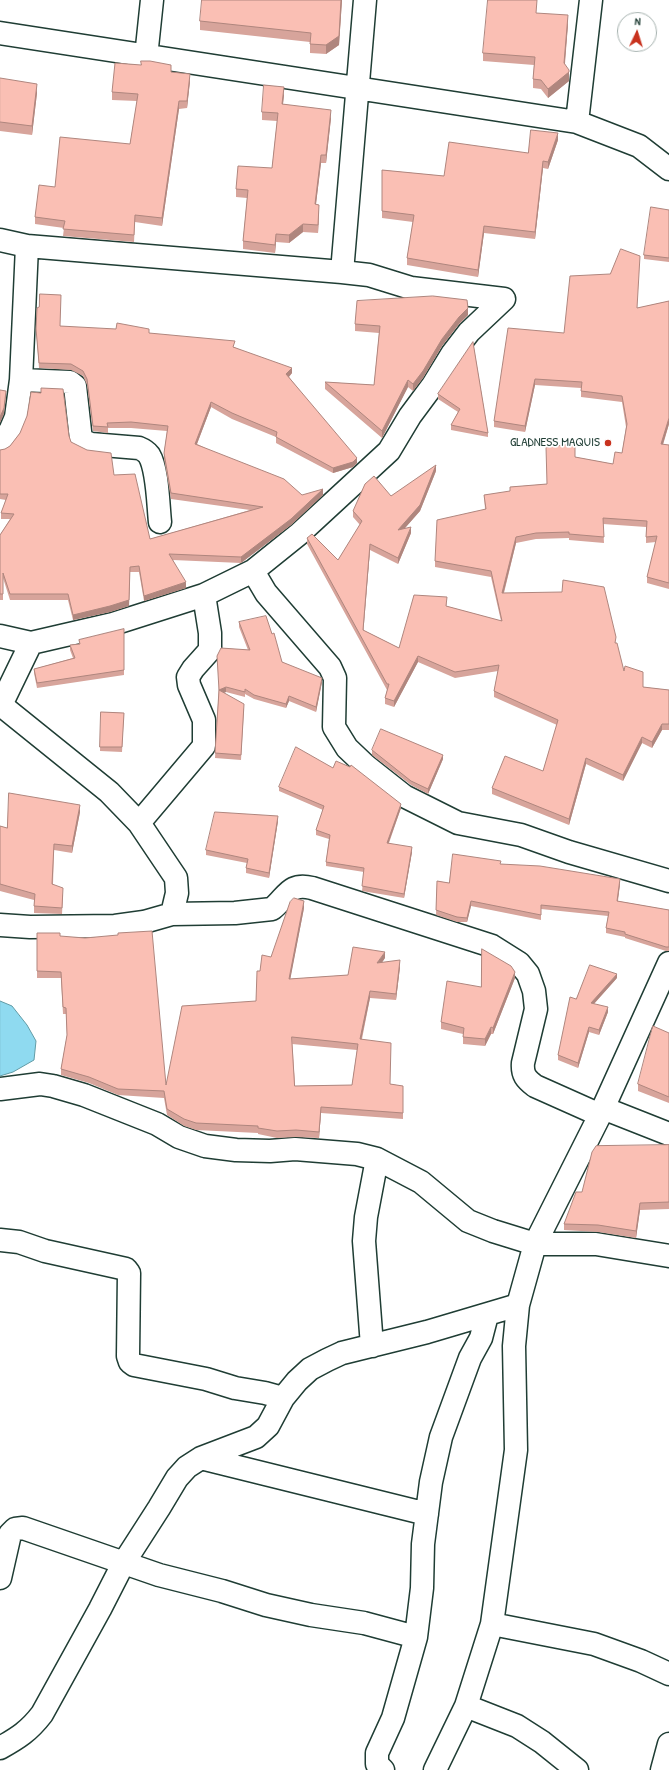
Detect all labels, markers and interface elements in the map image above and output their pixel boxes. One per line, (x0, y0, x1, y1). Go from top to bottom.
north arrow (617, 12, 657, 52)
text: N (634, 14, 641, 28)
place label: GLADNESS MAQUIS (510, 435, 600, 451)
marker: GLADNESS MAQUIS (603, 438, 613, 448)

